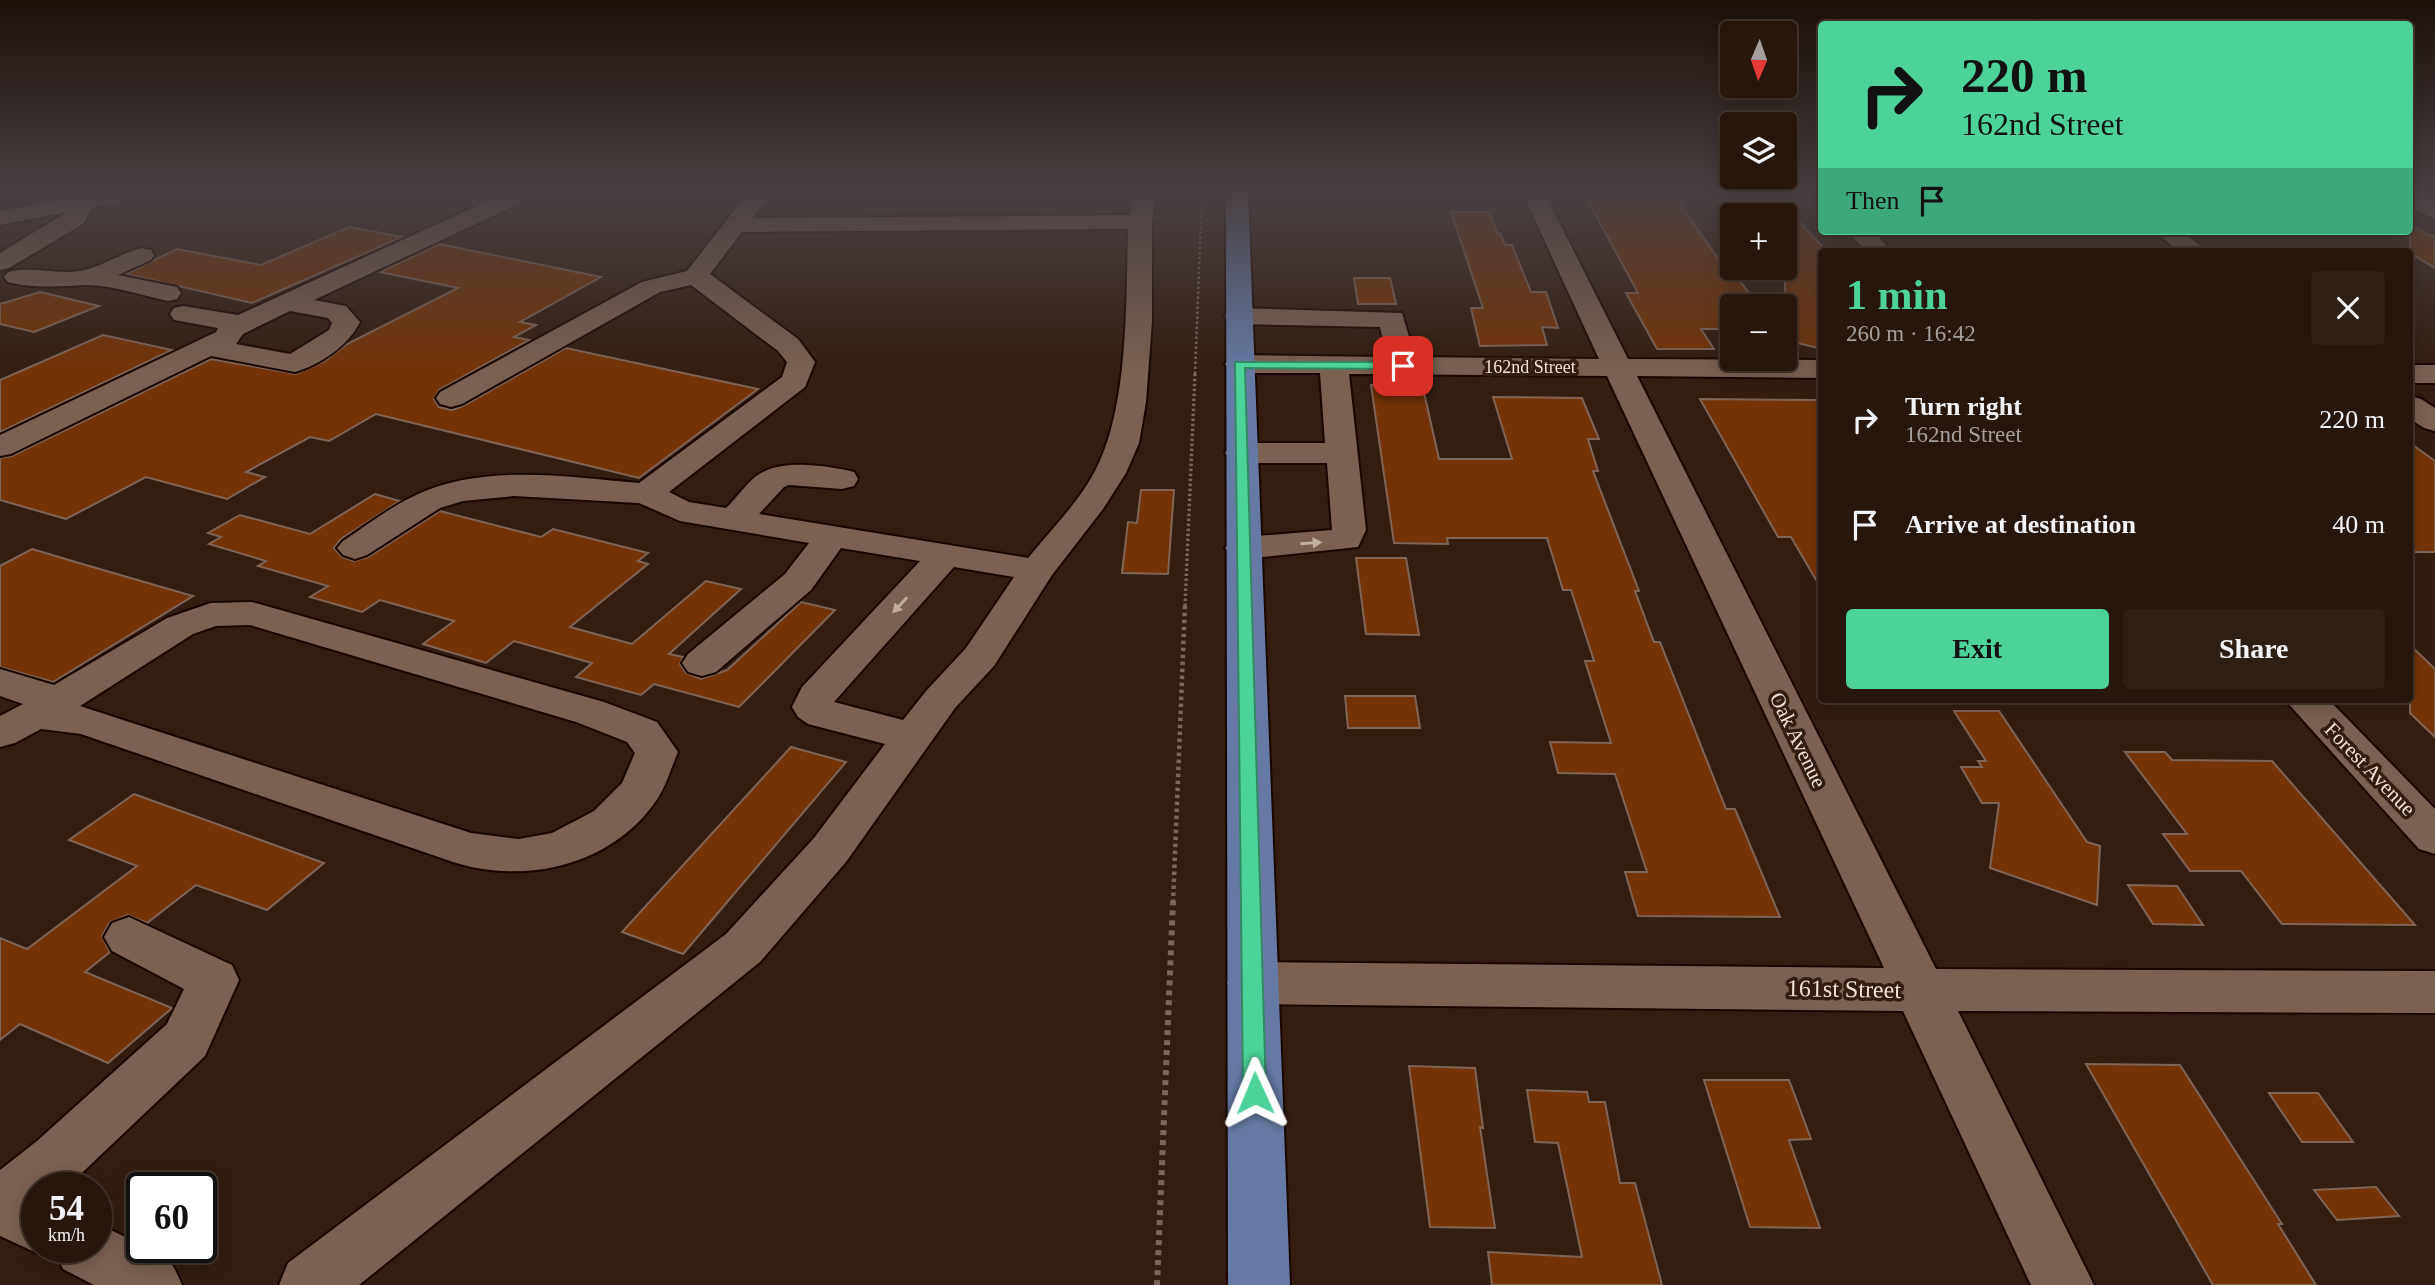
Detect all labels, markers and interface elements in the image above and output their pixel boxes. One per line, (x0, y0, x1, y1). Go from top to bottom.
north arrow (1720, 21, 1797, 98)
map controls (1720, 21, 1797, 371)
text: 220 m (1961, 48, 2088, 103)
icon: right (1846, 49, 1937, 140)
text: 162nd Street (1961, 106, 2124, 142)
button: layers (1720, 112, 1797, 189)
icon: arrive (1913, 182, 1951, 220)
text: Then (1846, 186, 1899, 215)
button: + (1720, 203, 1797, 280)
button: close (2311, 271, 2385, 345)
text: 1 min (1846, 272, 1948, 318)
button: − (1720, 294, 1797, 371)
text: 260 m · 16:42 (1846, 321, 1976, 346)
pin (1373, 336, 1433, 396)
icon: arrive (1384, 347, 1422, 385)
street label: 162nd Street (1484, 357, 1576, 377)
text: Turn right (1905, 392, 2022, 421)
icon: right (1846, 401, 1884, 439)
text: 220 m (2319, 405, 2385, 434)
text: 162nd Street (1905, 422, 2022, 447)
icon: arrive (1846, 506, 1884, 544)
text: Arrive at destination (1905, 510, 2136, 539)
text: 40 m (2332, 510, 2385, 539)
one-way arrow (1300, 537, 1322, 548)
one-way arrow (892, 596, 908, 613)
button: Exit (1846, 609, 2109, 689)
button: Share (2123, 609, 2385, 689)
street label: Oak Avenue (1765, 689, 1831, 791)
street label: Forest Avenue (2320, 717, 2420, 821)
street label: 161st Street (1787, 975, 1902, 1003)
position arrow (1218, 1056, 1292, 1130)
speed limit sign: 60 (126, 1172, 217, 1263)
text: 54 (49, 1189, 84, 1228)
text: km/h (48, 1225, 85, 1245)

